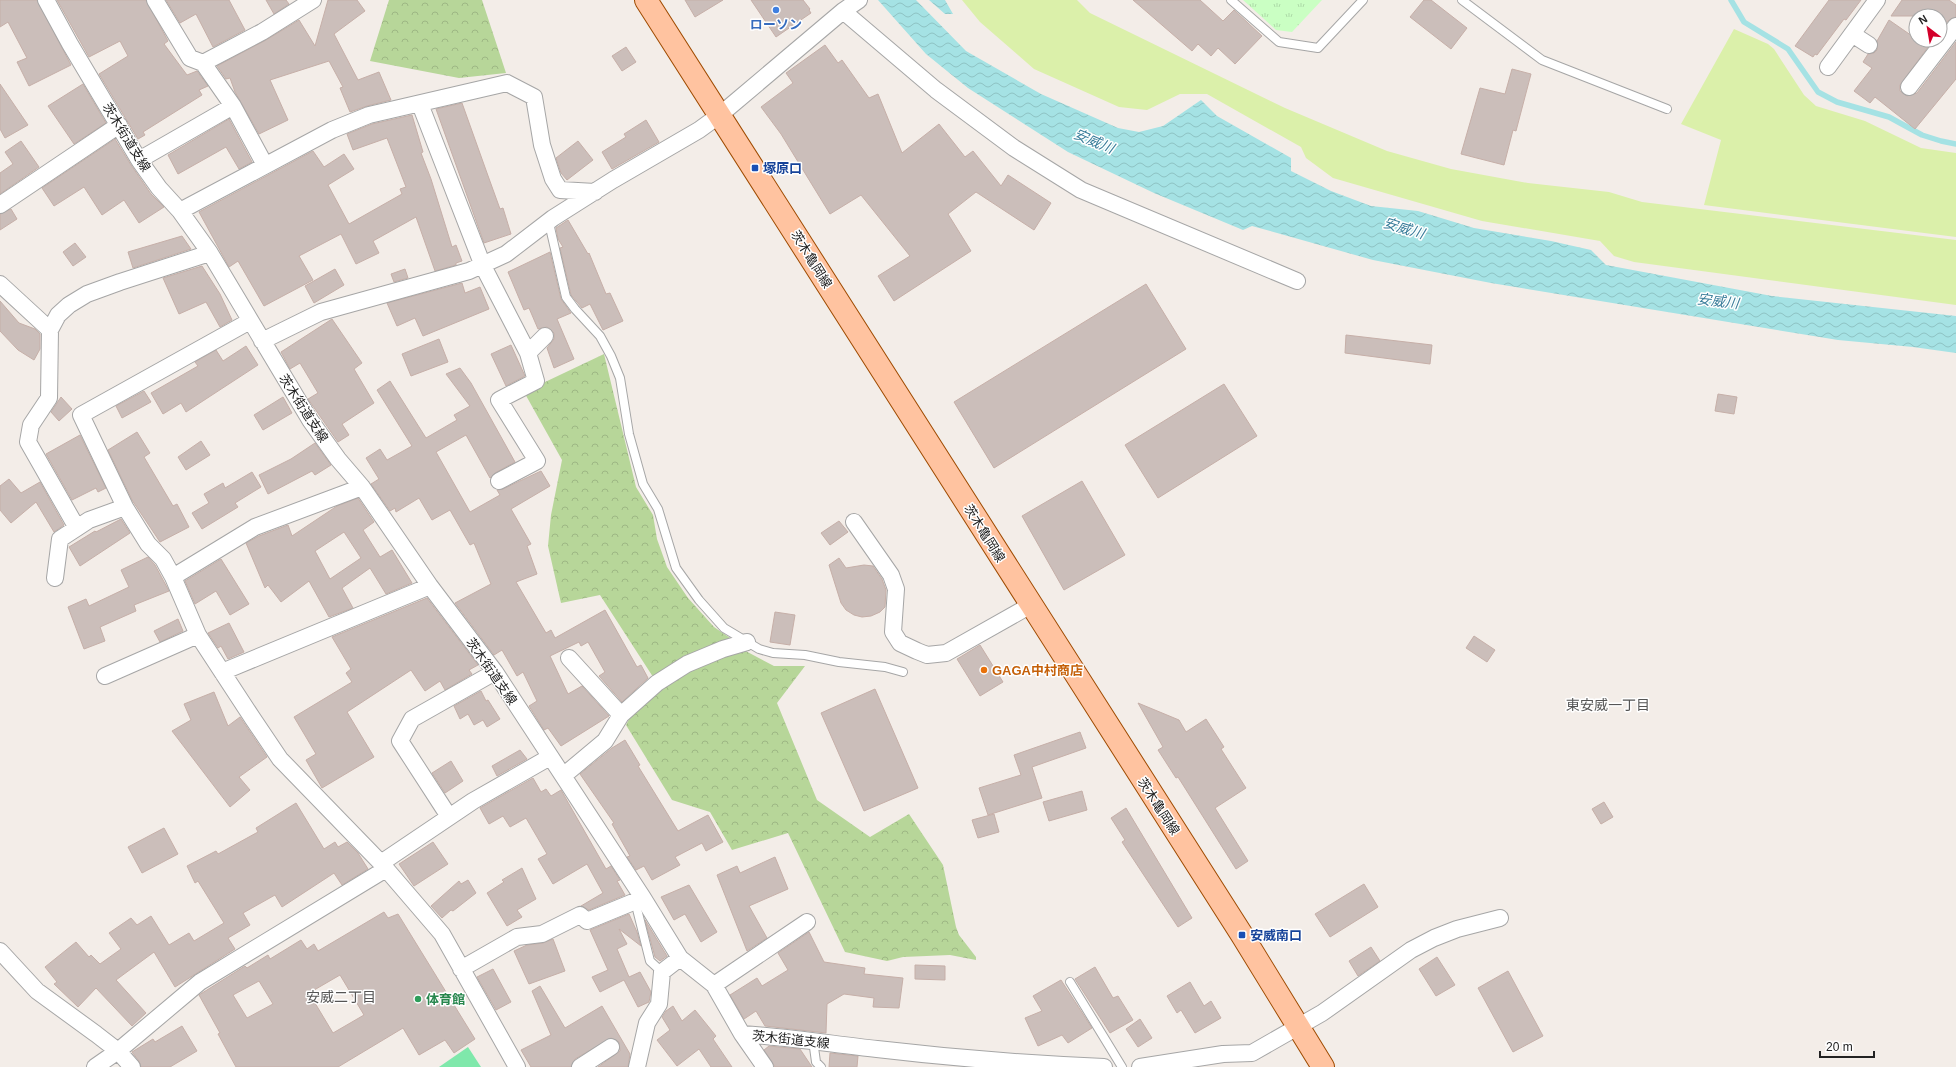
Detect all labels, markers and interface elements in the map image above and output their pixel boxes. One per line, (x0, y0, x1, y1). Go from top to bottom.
marker: ローソン (771, 5, 781, 15)
north arrow (1908, 8, 1948, 48)
text: N (1916, 12, 1929, 27)
place label: ローソン (750, 17, 802, 32)
street label: 茨木街道支線 (100, 100, 154, 174)
water label: 安威川 (1072, 125, 1118, 157)
place label: 塚原口 (763, 161, 802, 176)
marker: 塚原口 (750, 163, 760, 173)
water label: 安威川 (1382, 214, 1428, 242)
street label: 茨木亀岡線 (788, 228, 835, 291)
water label: 安威川 (1696, 291, 1742, 312)
street label: 茨木街道支線 (276, 371, 331, 445)
street label: 茨木亀岡線 (961, 502, 1008, 565)
street label: 茨木街道支線 (463, 635, 520, 708)
place label: GAGA中村商店 (992, 663, 1083, 678)
marker: GAGA中村商店 (979, 665, 989, 675)
district label: 東安威一丁目 (1566, 697, 1650, 713)
street label: 茨木亀岡線 (1135, 775, 1183, 838)
place label: 安威南口 (1250, 928, 1302, 943)
marker: 安威南口 (1237, 930, 1247, 940)
district label: 安威二丁目 (306, 989, 376, 1005)
place label: 体育館 (426, 992, 465, 1007)
marker: 体育館 (413, 994, 423, 1004)
street label: 茨木街道支線 (751, 1028, 831, 1051)
scale bar (1820, 1033, 1874, 1059)
text: 20 m (1826, 1040, 1853, 1054)

